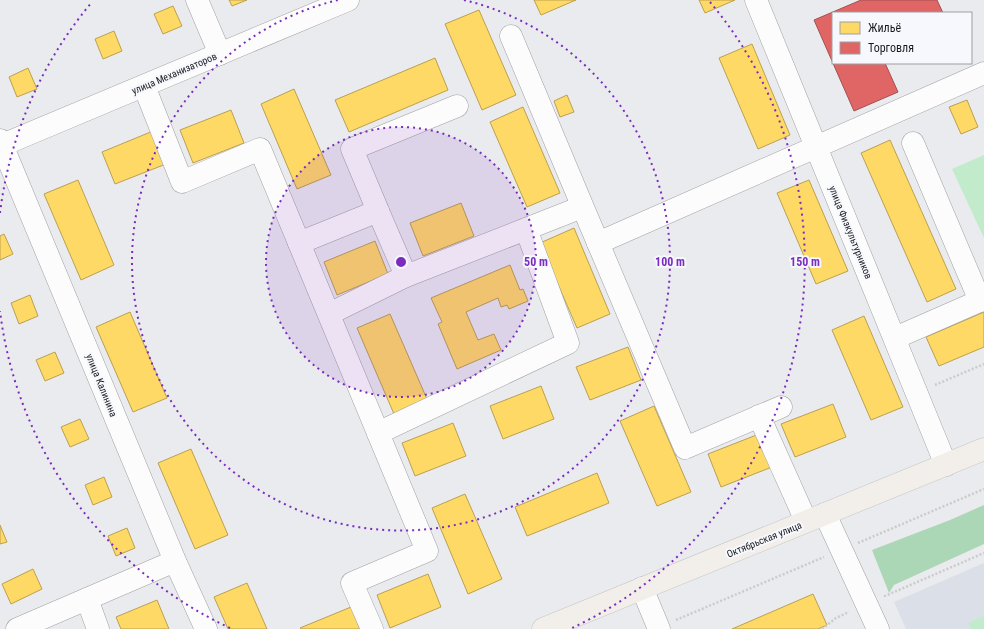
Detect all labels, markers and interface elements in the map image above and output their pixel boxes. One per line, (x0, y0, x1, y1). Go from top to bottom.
legend (832, 12, 972, 64)
text: Жильё (868, 21, 901, 35)
text: Торговля (868, 41, 914, 55)
street label: улица Механизаторов (130, 51, 218, 96)
street label: улица Физкультурников (827, 184, 875, 280)
centre of rings (394, 255, 408, 269)
text: 50 m (524, 255, 548, 269)
text: 100 m (655, 255, 685, 269)
text: 150 m (790, 255, 820, 269)
street label: улица Калинина (84, 352, 119, 419)
street label: Октябрьская улица (725, 519, 803, 560)

